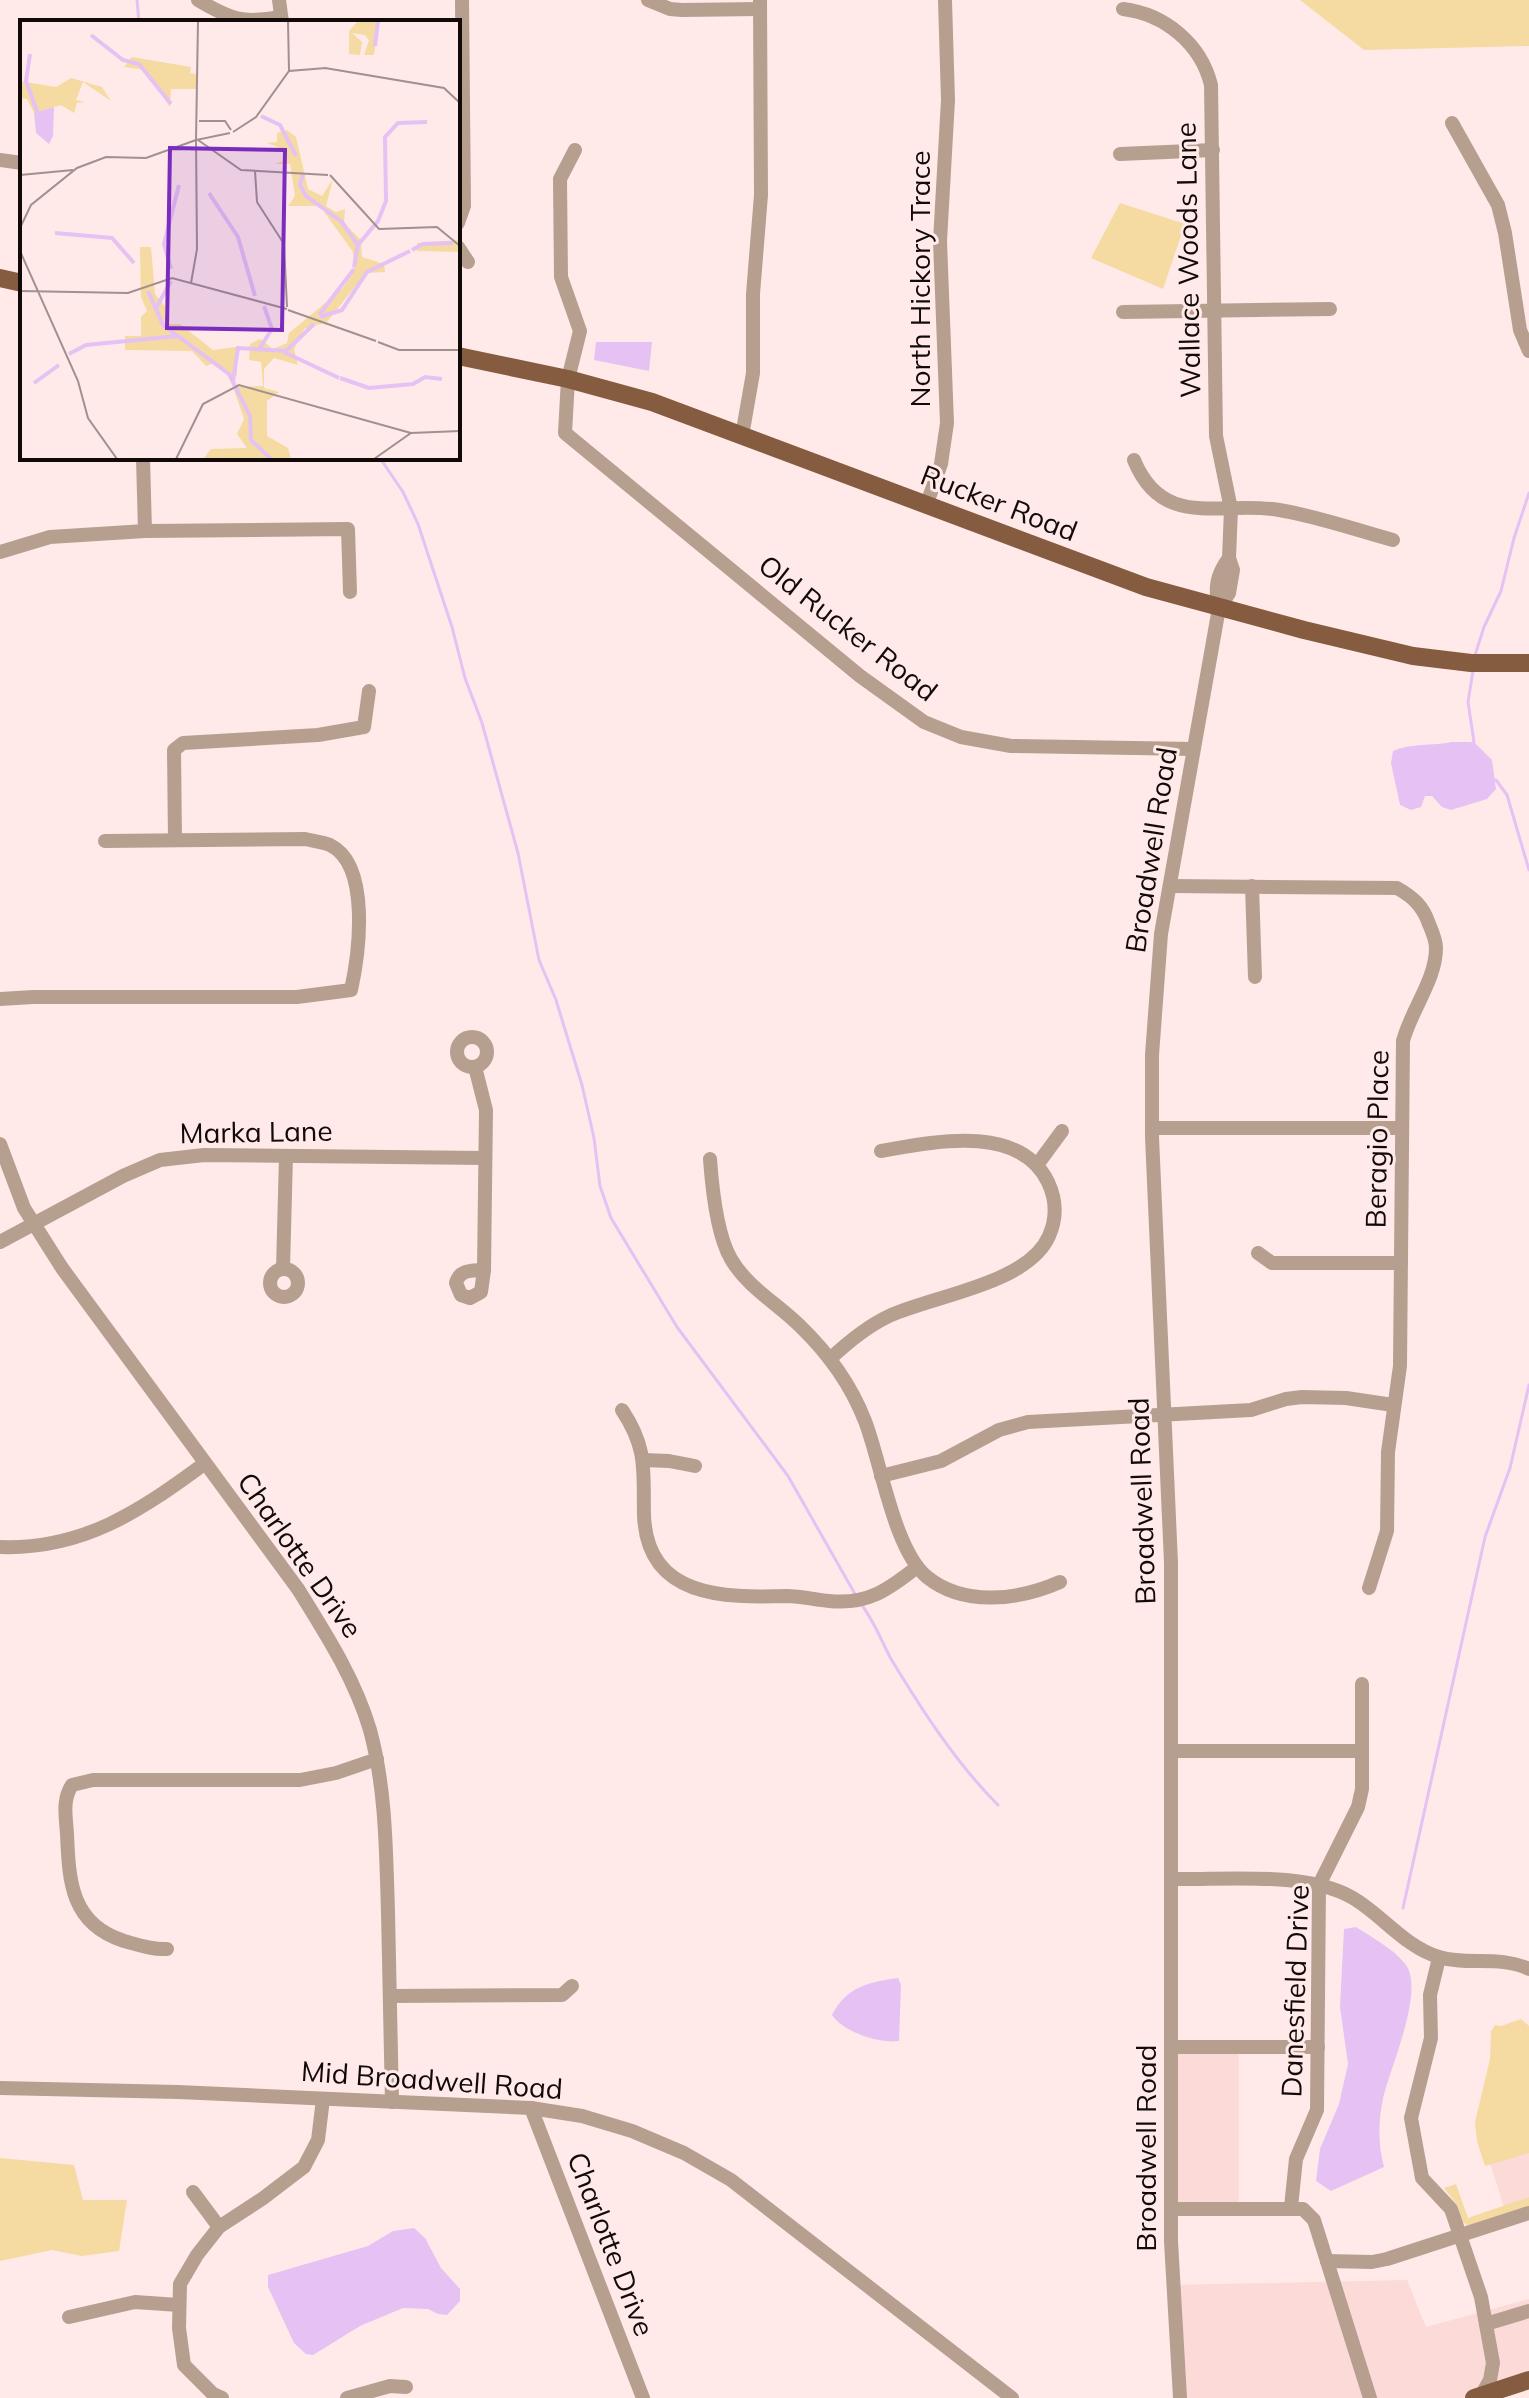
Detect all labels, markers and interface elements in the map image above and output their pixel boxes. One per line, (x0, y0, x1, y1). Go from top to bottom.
inset map (20, 20, 460, 460)
street label: Wallace Woods Lane (1168, 122, 1207, 398)
street label: North Hickory Trace (902, 151, 937, 407)
street label: Rucker Road (916, 457, 1082, 548)
street label: Old Rucker Road (752, 547, 945, 708)
street label: Broadwell Road (1117, 745, 1184, 955)
street label: Beragio Place (1357, 1049, 1396, 1229)
street label: Marka Lane (179, 1113, 333, 1150)
street label: Broadwell Road (1120, 1397, 1163, 1605)
street label: Charlotte Drive (230, 1465, 370, 1644)
street label: Danesfield Drive (1273, 1884, 1316, 2098)
street label: Broadwell Road (1128, 2044, 1163, 2252)
street label: Mid Broadwell Road (300, 2053, 564, 2106)
street label: Charlotte Drive (560, 2147, 663, 2341)

